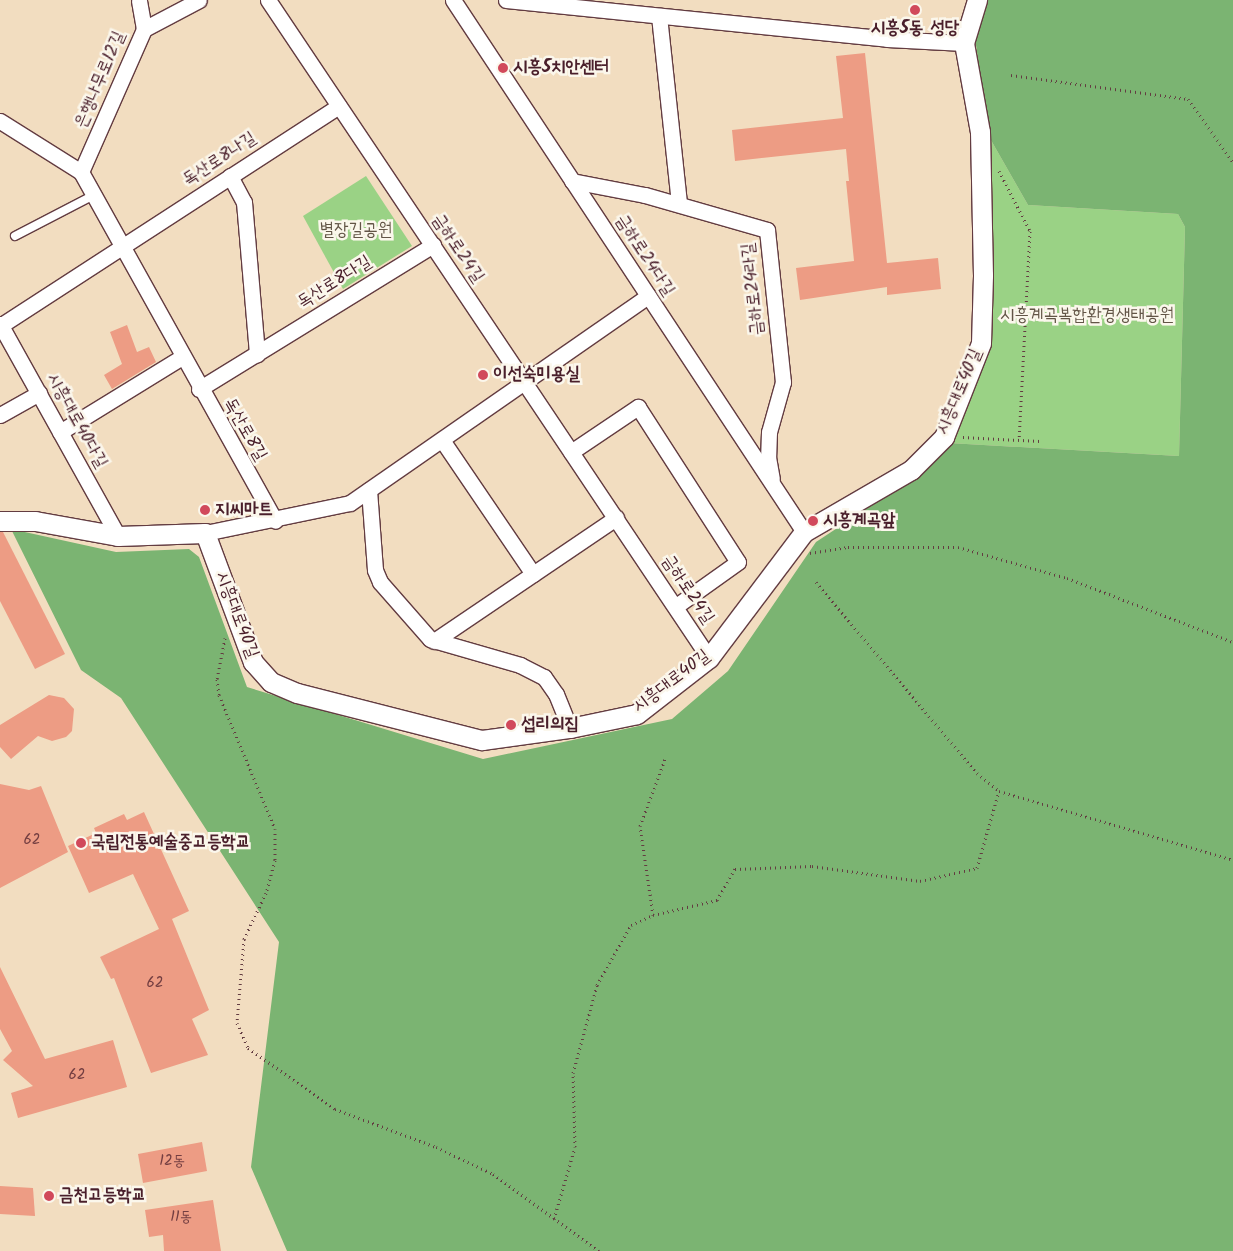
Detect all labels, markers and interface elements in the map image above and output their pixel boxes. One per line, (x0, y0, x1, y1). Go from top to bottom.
marker: 시흥5동 성당 (909, 4, 921, 16)
place label: 시흥5동 성당 (871, 18, 959, 40)
street label: 은행나무로12길 (71, 28, 131, 132)
place label: 시흥5치안센터 (513, 57, 609, 79)
marker: 시흥5치안센터 (497, 62, 509, 74)
street label: 독산로8나길 (179, 128, 261, 192)
street label: 금하로24길 (426, 210, 488, 288)
street label: 금하로24다길 (610, 211, 678, 301)
park label: 별장길공원 (320, 220, 392, 242)
street label: 금하로24라길 (738, 242, 770, 336)
street label: 독산로8다길 (294, 252, 376, 314)
park label: 시흥계곡복합환경생태공원 (1000, 305, 1174, 327)
street label: 시흥대로40길 (932, 346, 988, 438)
place label: 이선숙미용실 (493, 364, 580, 386)
street label: 시흥대로40다길 (41, 369, 111, 473)
marker: 이선숙미용실 (477, 369, 489, 381)
street label: 독산로8길 (217, 395, 271, 465)
place label: 지씨마트 (215, 499, 273, 521)
marker: 지씨마트 (199, 504, 211, 516)
place label: 시흥계곡앞 (823, 510, 895, 532)
marker: 시흥계곡앞 (807, 515, 819, 527)
street label: 금하로24길 (656, 551, 718, 629)
street label: 시흥대로40길 (210, 568, 262, 662)
street label: 시흥대로40길 (629, 646, 715, 718)
place label: 섭리의집 (521, 714, 579, 736)
marker: 섭리의집 (505, 719, 517, 731)
house number: 62 (23, 832, 41, 850)
place label: 국립전통예술중고등학교 (91, 832, 250, 854)
marker: 국립전통예술중고등학교 (75, 837, 87, 849)
house number: 62 (146, 975, 164, 993)
house number: 62 (68, 1067, 86, 1085)
house number: 12동 (159, 1153, 185, 1171)
place label: 금천고등학교 (59, 1185, 146, 1207)
marker: 금천고등학교 (43, 1190, 55, 1202)
house number: 11동 (170, 1209, 192, 1227)

